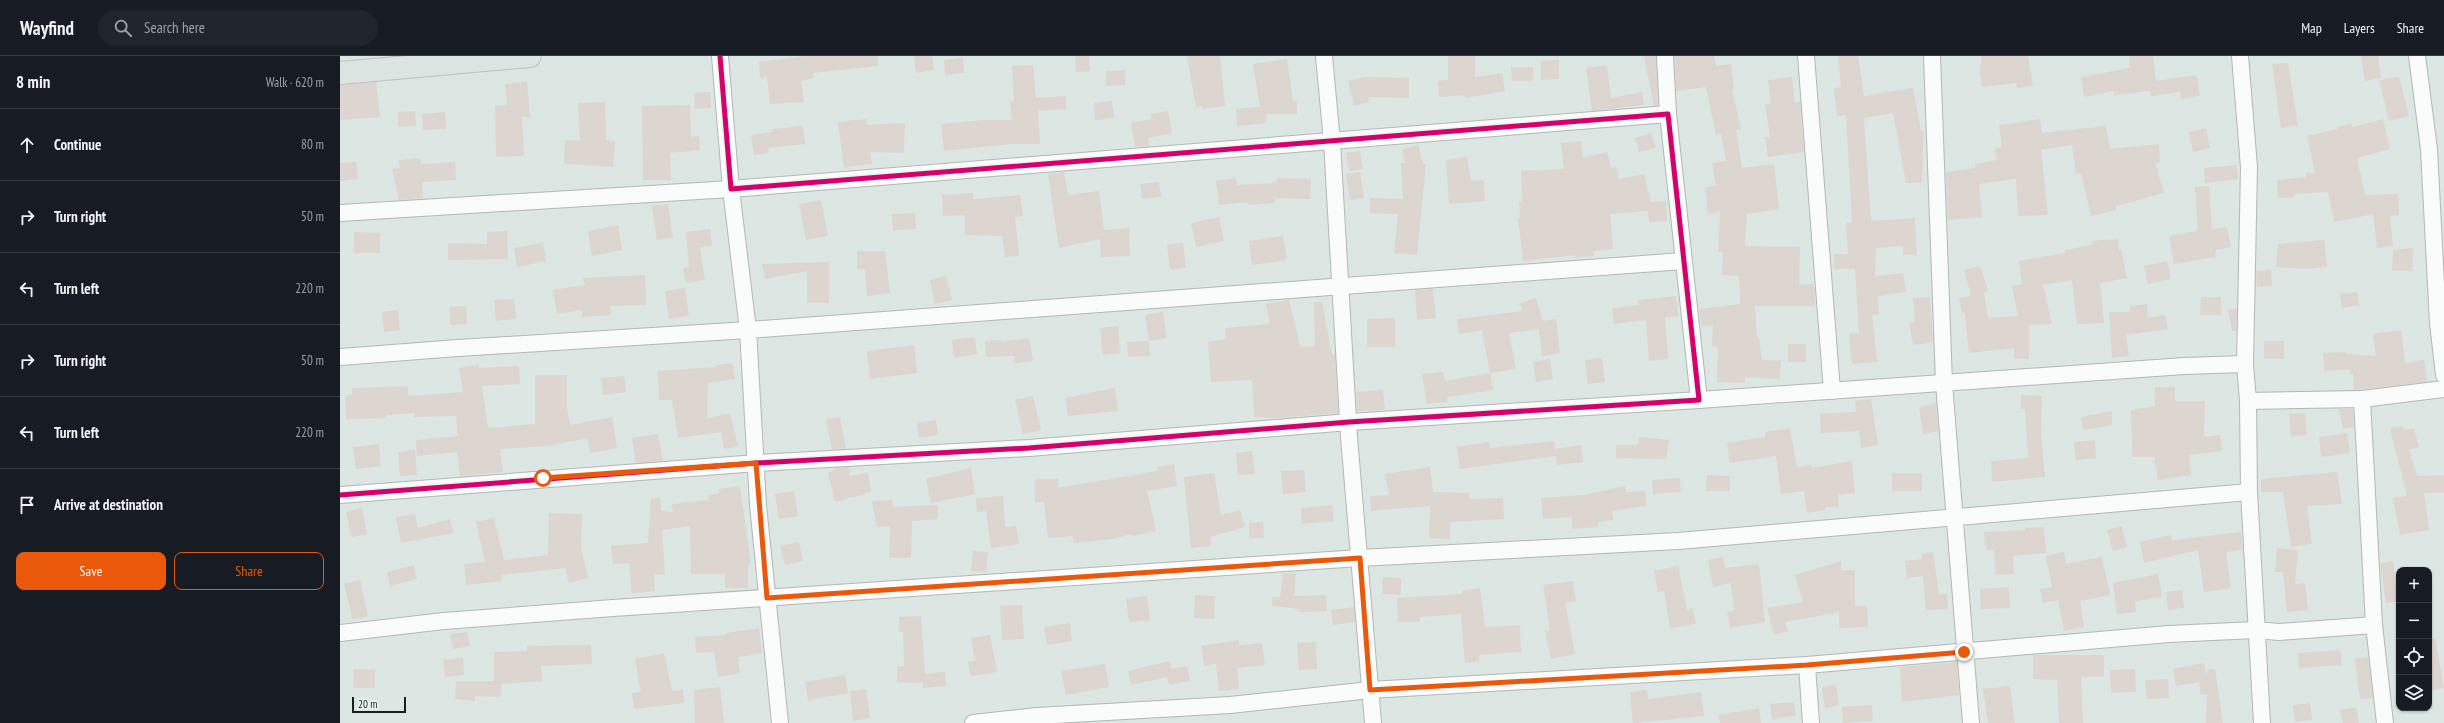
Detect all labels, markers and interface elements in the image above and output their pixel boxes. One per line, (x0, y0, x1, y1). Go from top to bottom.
search box (98, 10, 378, 46)
text: Wayfind (20, 16, 74, 40)
icon: search (112, 17, 134, 39)
text: Search here (144, 18, 205, 37)
text: Map (2301, 19, 2322, 37)
text: Layers (2344, 19, 2375, 37)
text: Share (2397, 19, 2424, 37)
text: 8 min (16, 71, 50, 93)
text: Walk · 620 m (266, 74, 324, 91)
icon: ahead (16, 134, 38, 156)
text: Continue (54, 135, 101, 154)
text: 80 m (301, 136, 324, 153)
icon: right (16, 206, 38, 228)
text: Turn right (54, 207, 106, 226)
text: 50 m (301, 208, 324, 225)
icon: left (16, 278, 38, 300)
text: Turn left (54, 279, 99, 298)
text: 220 m (295, 280, 324, 297)
icon: right (16, 350, 38, 372)
text: Turn right (54, 351, 106, 370)
text: 50 m (301, 352, 324, 369)
icon: left (16, 422, 38, 444)
text: Turn left (54, 423, 99, 442)
text: 220 m (295, 424, 324, 441)
route start (534, 469, 552, 487)
icon: arrive (16, 494, 38, 516)
text: Arrive at destination (54, 495, 163, 514)
button: Save (16, 552, 166, 590)
button: Share (174, 552, 324, 590)
map controls (2396, 567, 2432, 711)
button: + (2396, 567, 2432, 603)
button: − (2396, 603, 2432, 639)
button: locate (2396, 639, 2432, 675)
route end (1955, 643, 1973, 661)
button: layers (2396, 675, 2432, 711)
scale bar (352, 695, 406, 714)
text: 20 m (358, 697, 377, 711)

